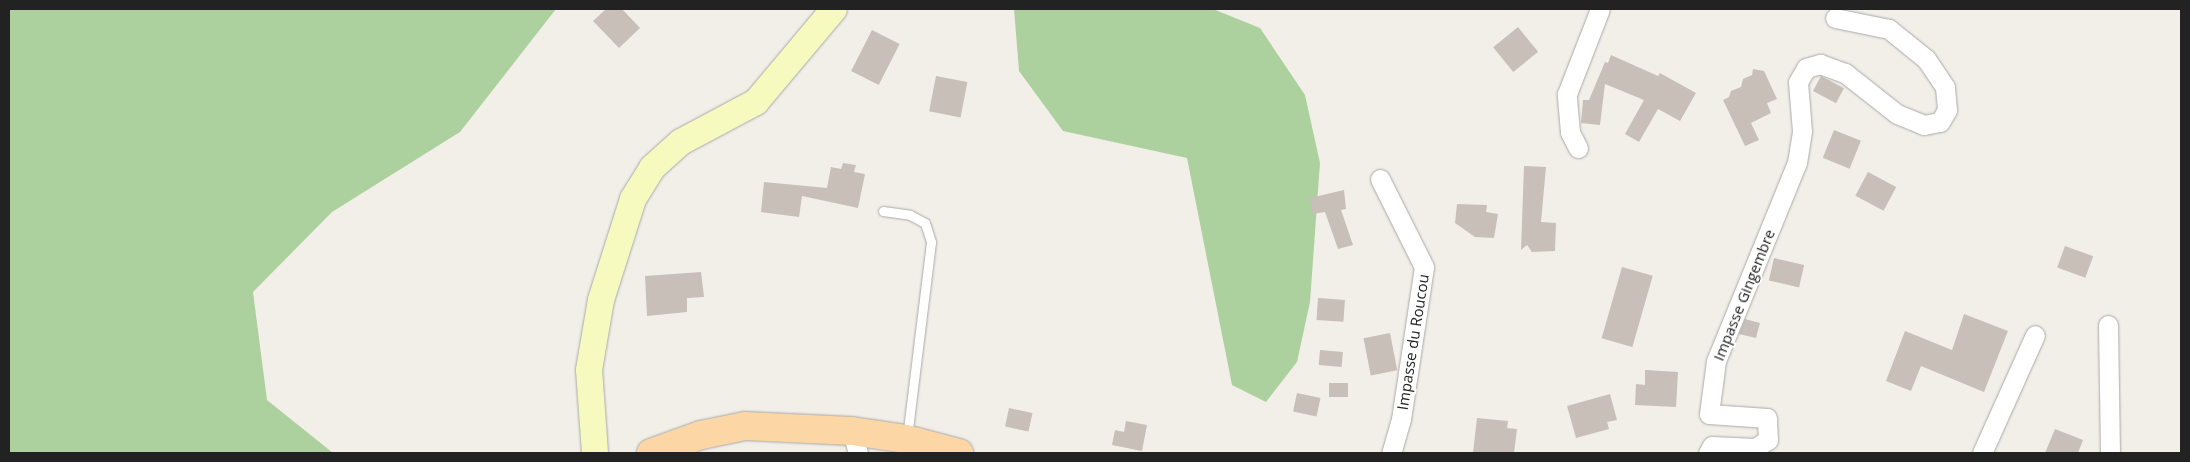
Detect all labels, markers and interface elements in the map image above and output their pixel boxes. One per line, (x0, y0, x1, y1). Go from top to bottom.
street label: Impasse Gingembre (1709, 227, 1779, 363)
street label: Impasse du Roucou (1393, 273, 1433, 411)

